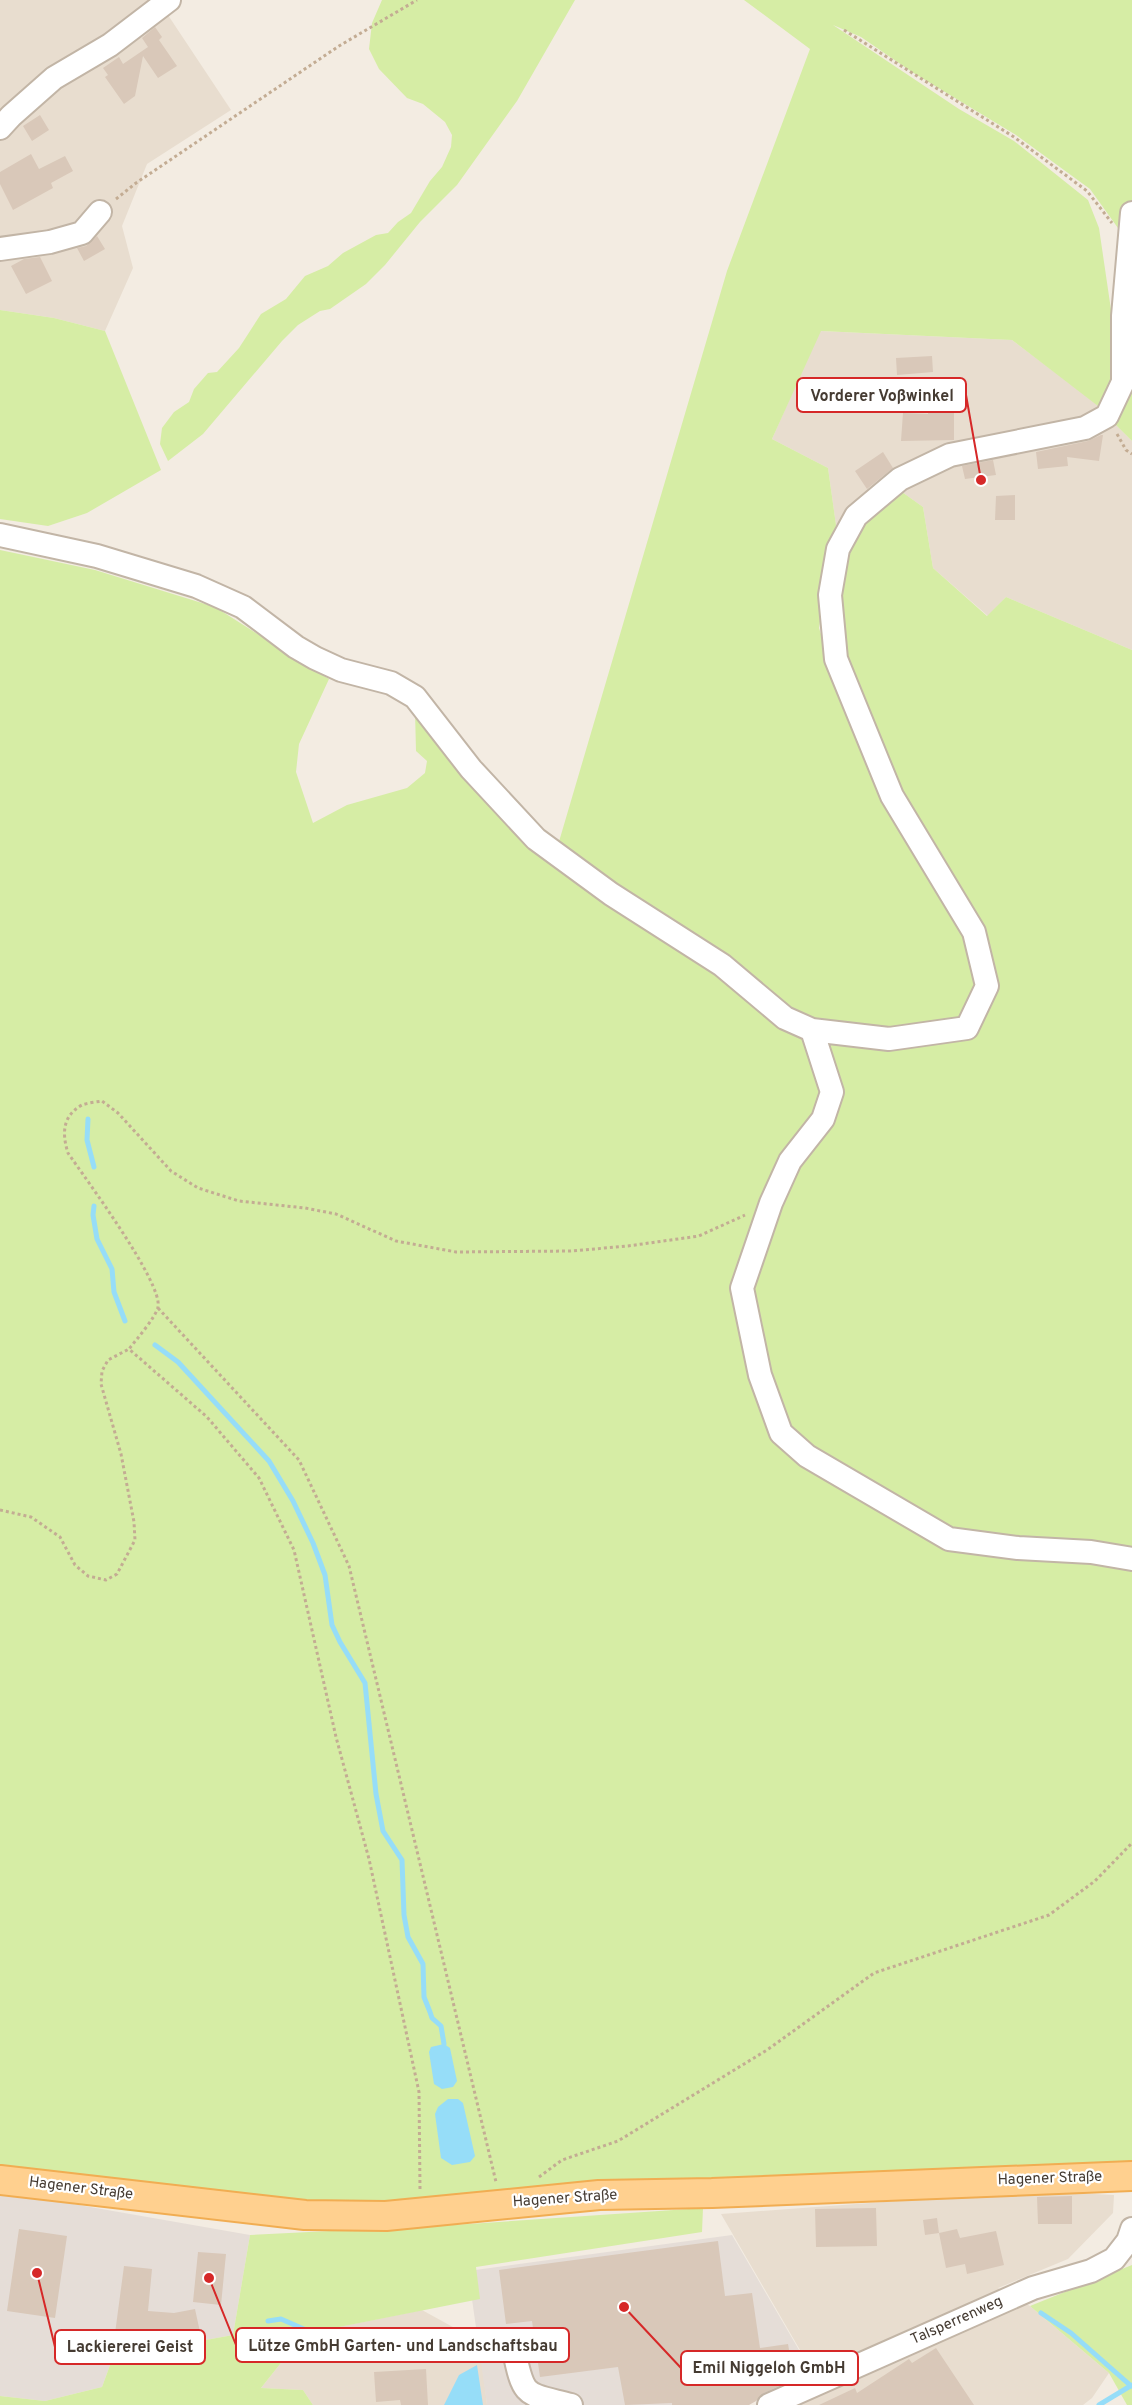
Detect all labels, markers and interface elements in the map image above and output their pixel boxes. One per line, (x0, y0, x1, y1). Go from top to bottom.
callout: Vorderer Voßwinkel (797, 378, 966, 412)
text: Vorderer Voßwinkel (810, 387, 954, 407)
street label: Hagener Straße (997, 2168, 1103, 2190)
street label: Hagener Straße (28, 2173, 134, 2205)
street label: Hagener Straße (512, 2186, 618, 2212)
street label: Talsperrenweg (908, 2292, 1006, 2350)
callout: Lütze GmbH Garten- und Landschaftsbau (236, 2328, 569, 2362)
callout: Lackiererei Geist (55, 2330, 205, 2364)
text: Lütze GmbH Garten- und Landschaftsbau (248, 2337, 558, 2357)
text: Lackiererei Geist (67, 2338, 193, 2358)
callout: Emil Niggeloh GmbH (681, 2351, 858, 2385)
text: Emil Niggeloh GmbH (692, 2359, 846, 2379)

